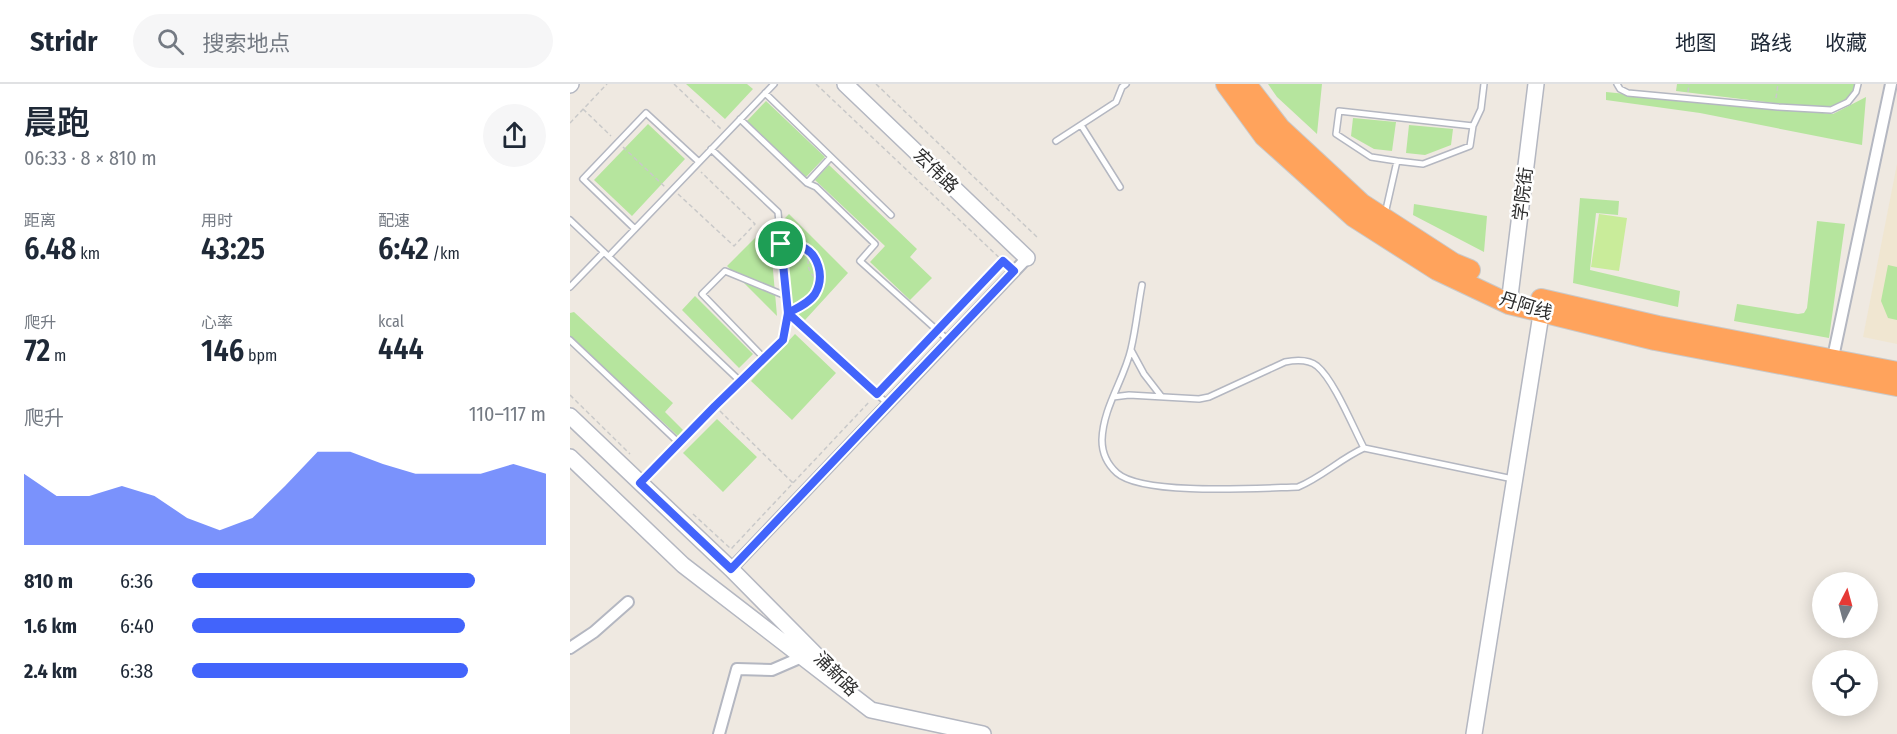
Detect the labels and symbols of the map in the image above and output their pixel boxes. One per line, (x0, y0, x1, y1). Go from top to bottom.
street label: 宏伟路 (909, 144, 963, 198)
street label: 学院街 (1509, 166, 1537, 222)
pin (755, 218, 806, 269)
street label: 丹阿线 (1497, 288, 1555, 324)
north arrow (1812, 572, 1878, 638)
street label: 涌新路 (809, 647, 863, 701)

